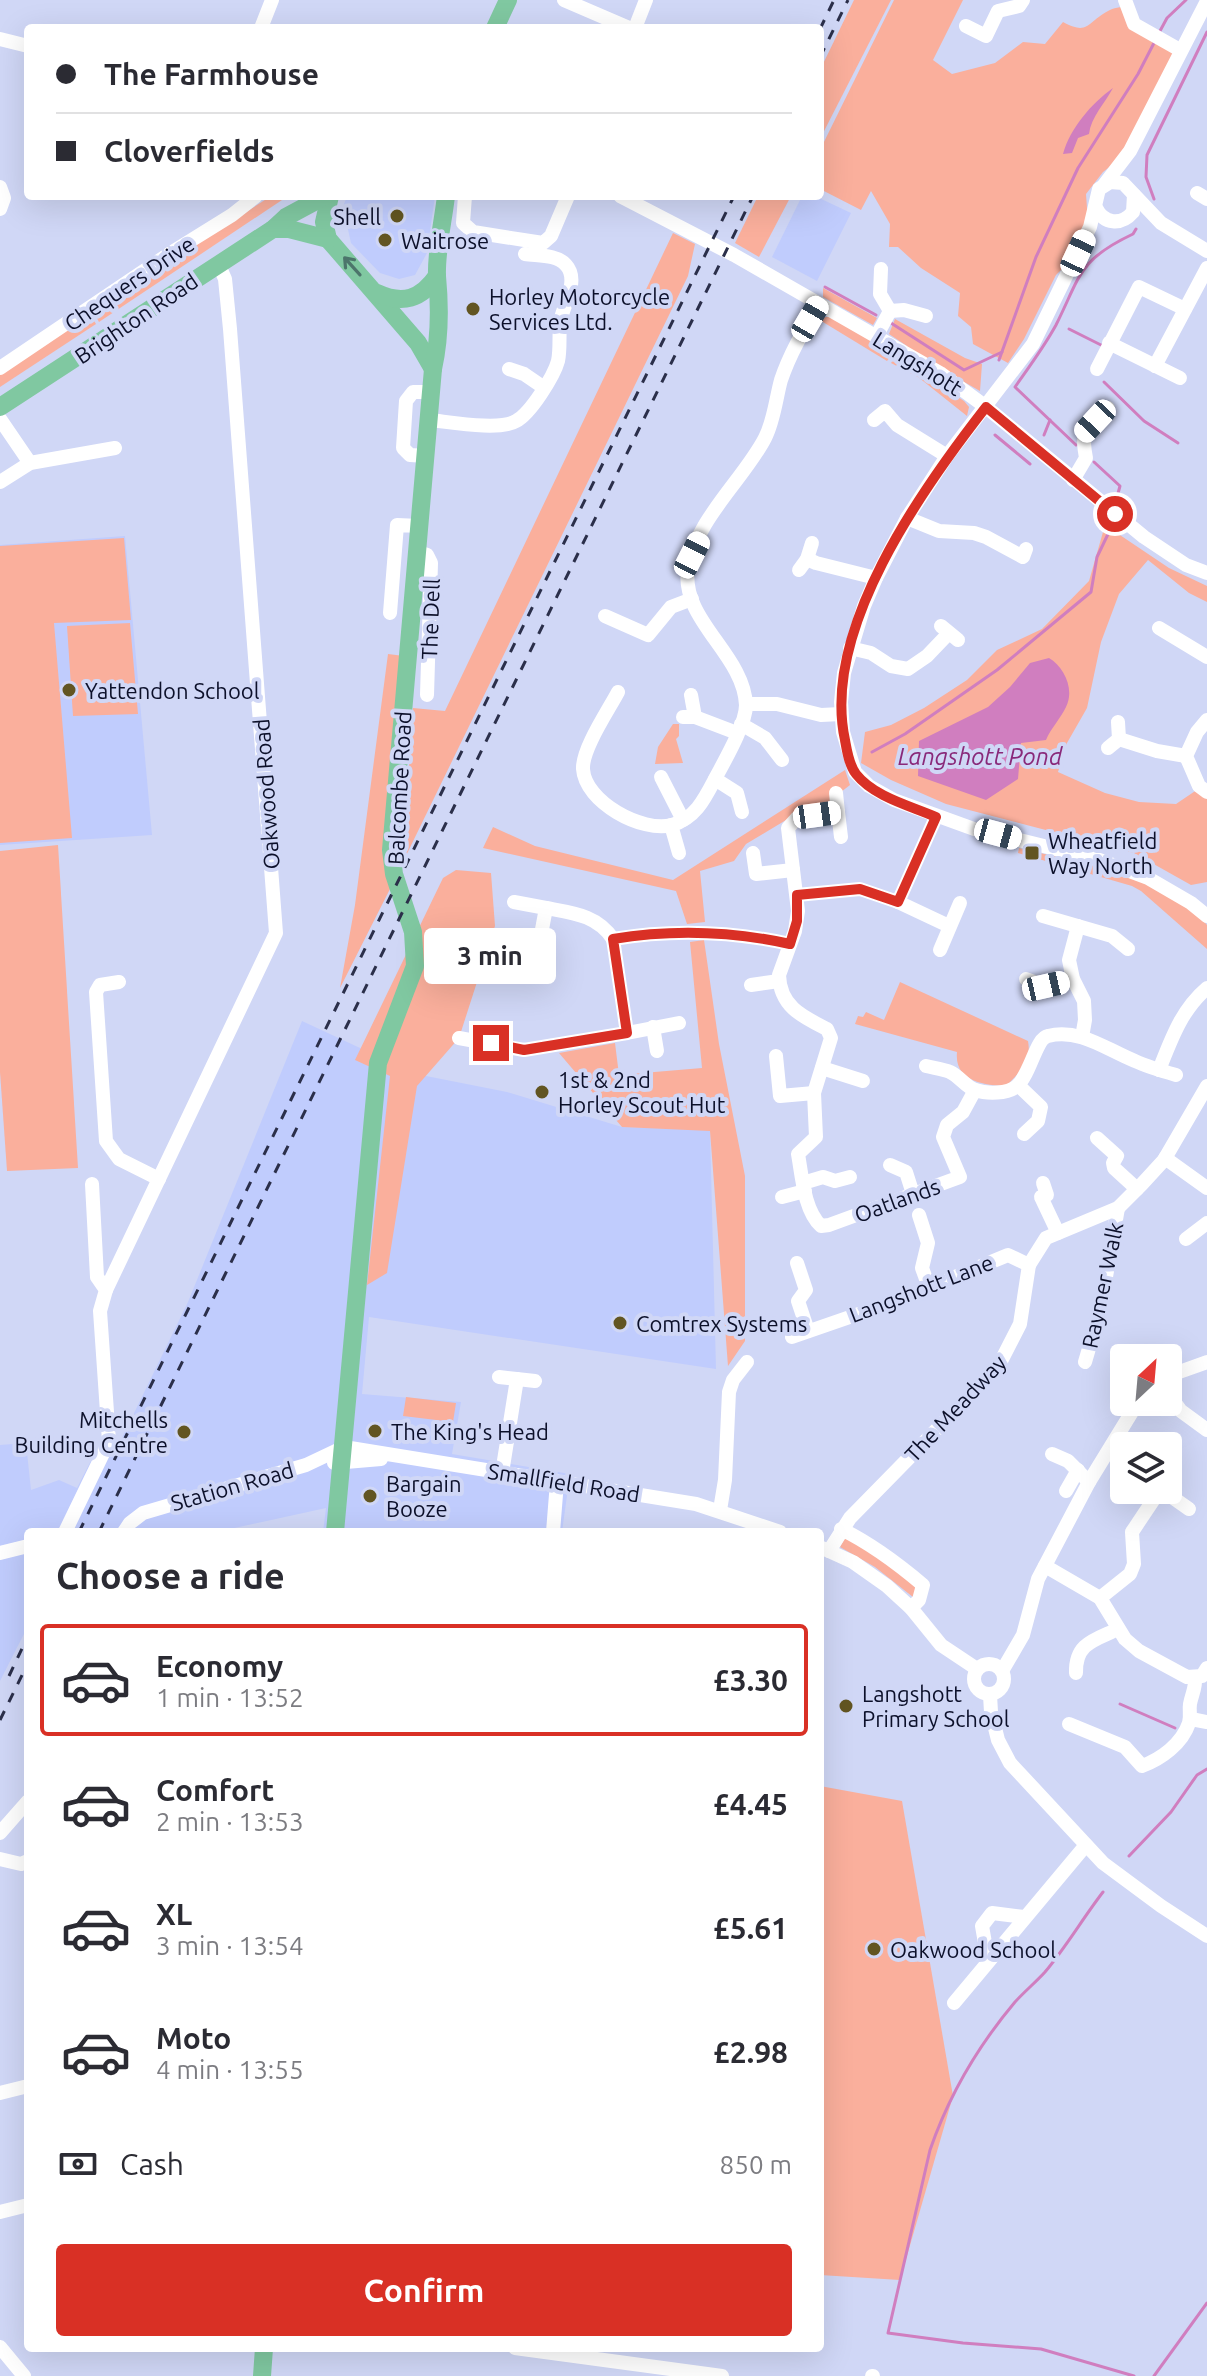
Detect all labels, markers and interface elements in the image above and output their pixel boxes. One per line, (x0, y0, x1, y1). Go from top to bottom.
text: The Farmhouse (104, 57, 319, 91)
text: Cloverfields (104, 134, 274, 168)
place label: Shell (333, 204, 381, 229)
marker: Shell (388, 207, 406, 225)
car (1057, 226, 1099, 280)
place label: Waitrose (401, 228, 489, 253)
street label: Chequers Drive (60, 231, 198, 335)
marker: Waitrose (376, 231, 394, 249)
one-way arrow (343, 257, 361, 277)
street label: Brighton Road (70, 268, 202, 368)
place label: Horley Motorcycle Services Ltd. (489, 284, 670, 334)
car (788, 292, 832, 346)
marker: Horley Motorcycle Services Ltd. (464, 300, 482, 318)
street label: Langshott (869, 326, 967, 400)
car (1070, 395, 1120, 447)
route start (1097, 496, 1133, 532)
car (670, 528, 714, 582)
street label: The Dell (416, 578, 444, 660)
place label: Yattendon School (85, 678, 260, 703)
marker: Yattendon School (60, 681, 78, 699)
street label: Balcombe Road (382, 711, 416, 865)
street label: Oakwood Road (248, 718, 284, 870)
water label: Langshott Pond (898, 743, 1063, 770)
car (792, 800, 842, 830)
car (972, 816, 1024, 852)
place label: Wheatfield Way North (1048, 828, 1158, 878)
marker: Wheatfield Way North (1023, 844, 1041, 862)
callout: 3 min (425, 927, 557, 983)
text: 3 min (457, 941, 523, 970)
car (1020, 969, 1072, 1003)
route end (473, 1025, 509, 1061)
place label: 1st & 2nd Horley Scout Hut (558, 1067, 726, 1117)
marker: 1st & 2nd Horley Scout Hut (533, 1083, 551, 1101)
street label: Oatlands (851, 1173, 943, 1227)
street label: Raymer Walk (1076, 1220, 1128, 1350)
street label: Langshott Lane (845, 1249, 997, 1327)
place label: Comtrex Systems (636, 1311, 807, 1336)
marker: Comtrex Systems (611, 1314, 629, 1332)
north arrow (1110, 1344, 1182, 1416)
map controls (1110, 1344, 1182, 1504)
street label: The Meadway (899, 1349, 1011, 1466)
place label: Mitchells Building Centre (15, 1407, 168, 1457)
place label: The King's Head (391, 1419, 549, 1444)
marker: The King's Head (366, 1422, 384, 1440)
marker: Mitchells Building Centre (175, 1423, 193, 1441)
button: layers (1110, 1432, 1182, 1504)
street label: Station Road (168, 1457, 296, 1515)
street label: Smallfield Road (486, 1458, 642, 1506)
place label: Bargain Booze (386, 1471, 461, 1521)
marker: Bargain Booze (361, 1487, 379, 1505)
text: Choose a ride (56, 1555, 285, 1596)
icon: car (60, 1644, 132, 1716)
text: Economy (156, 1649, 283, 1683)
text: £3.30 (713, 1663, 788, 1697)
place label: Langshott Primary School (862, 1681, 1010, 1731)
text: 1 min · 13:52 (156, 1683, 304, 1712)
marker: Langshott Primary School (837, 1697, 855, 1715)
icon: car (60, 1768, 132, 1840)
text: Comfort (156, 1773, 274, 1807)
text: £4.45 (713, 1787, 788, 1821)
text: 2 min · 13:53 (156, 1807, 304, 1836)
icon: car (60, 1892, 132, 1964)
text: XL (156, 1897, 192, 1931)
text: £5.61 (713, 1911, 788, 1945)
text: 3 min · 13:54 (156, 1931, 304, 1960)
place label: Oakwood School (890, 1937, 1056, 1962)
marker: Oakwood School (865, 1940, 883, 1958)
icon: car (60, 2016, 132, 2088)
text: Moto (156, 2021, 231, 2055)
text: £2.98 (713, 2035, 788, 2069)
text: 4 min · 13:55 (156, 2055, 304, 2084)
icon: cash (56, 2142, 100, 2186)
text: Cash (120, 2147, 184, 2181)
text: 850 m (720, 2150, 792, 2179)
button: Confirm (56, 2244, 792, 2336)

